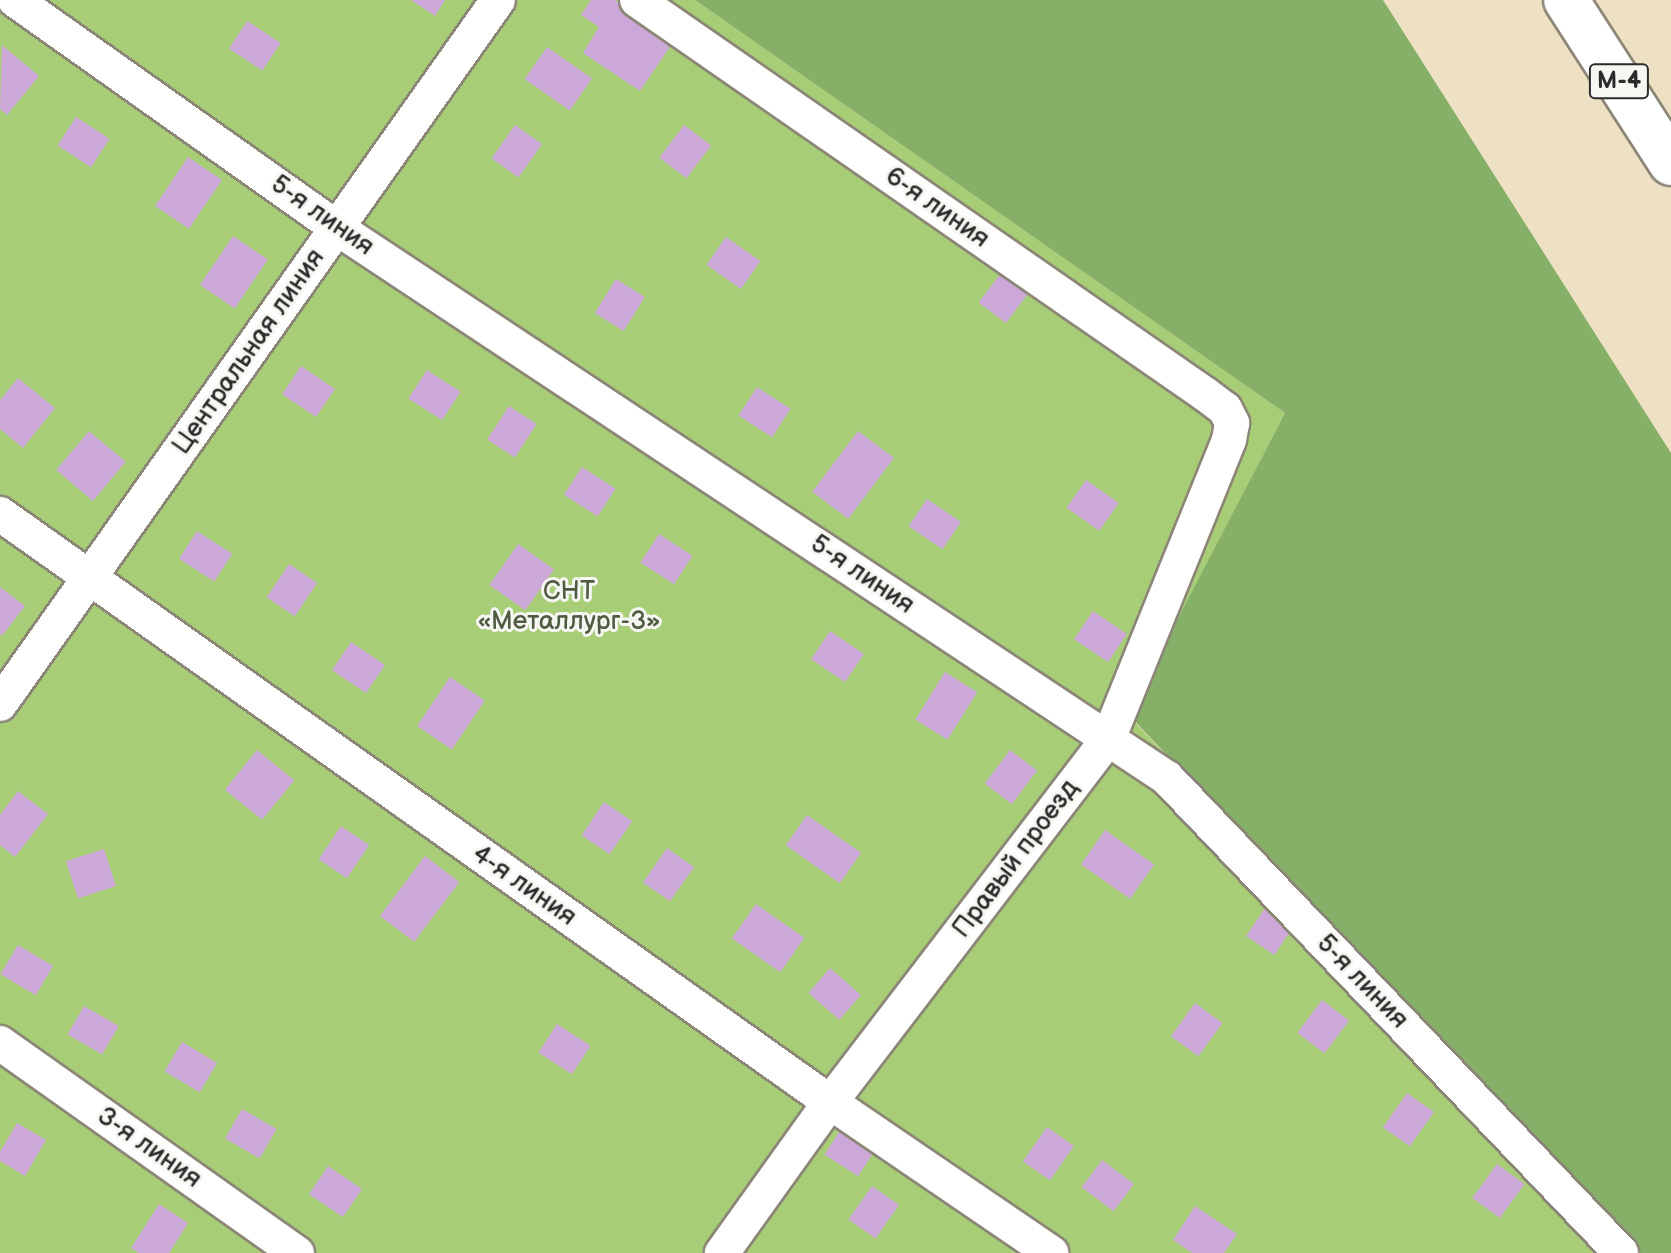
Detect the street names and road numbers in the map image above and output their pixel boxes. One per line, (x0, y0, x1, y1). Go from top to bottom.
road number: М-4 (1587, 61, 1651, 101)
street label: 6-я линия (879, 161, 995, 255)
street label: 5-я линия (264, 169, 380, 263)
street label: Центральная линия (166, 243, 332, 461)
street label: 5-я линия (804, 529, 920, 621)
street label: Правый проезд (946, 774, 1086, 944)
street label: 4-я линия (466, 839, 582, 933)
street label: 5-я линия (1310, 928, 1414, 1036)
street label: 3-я линия (91, 1101, 207, 1195)

